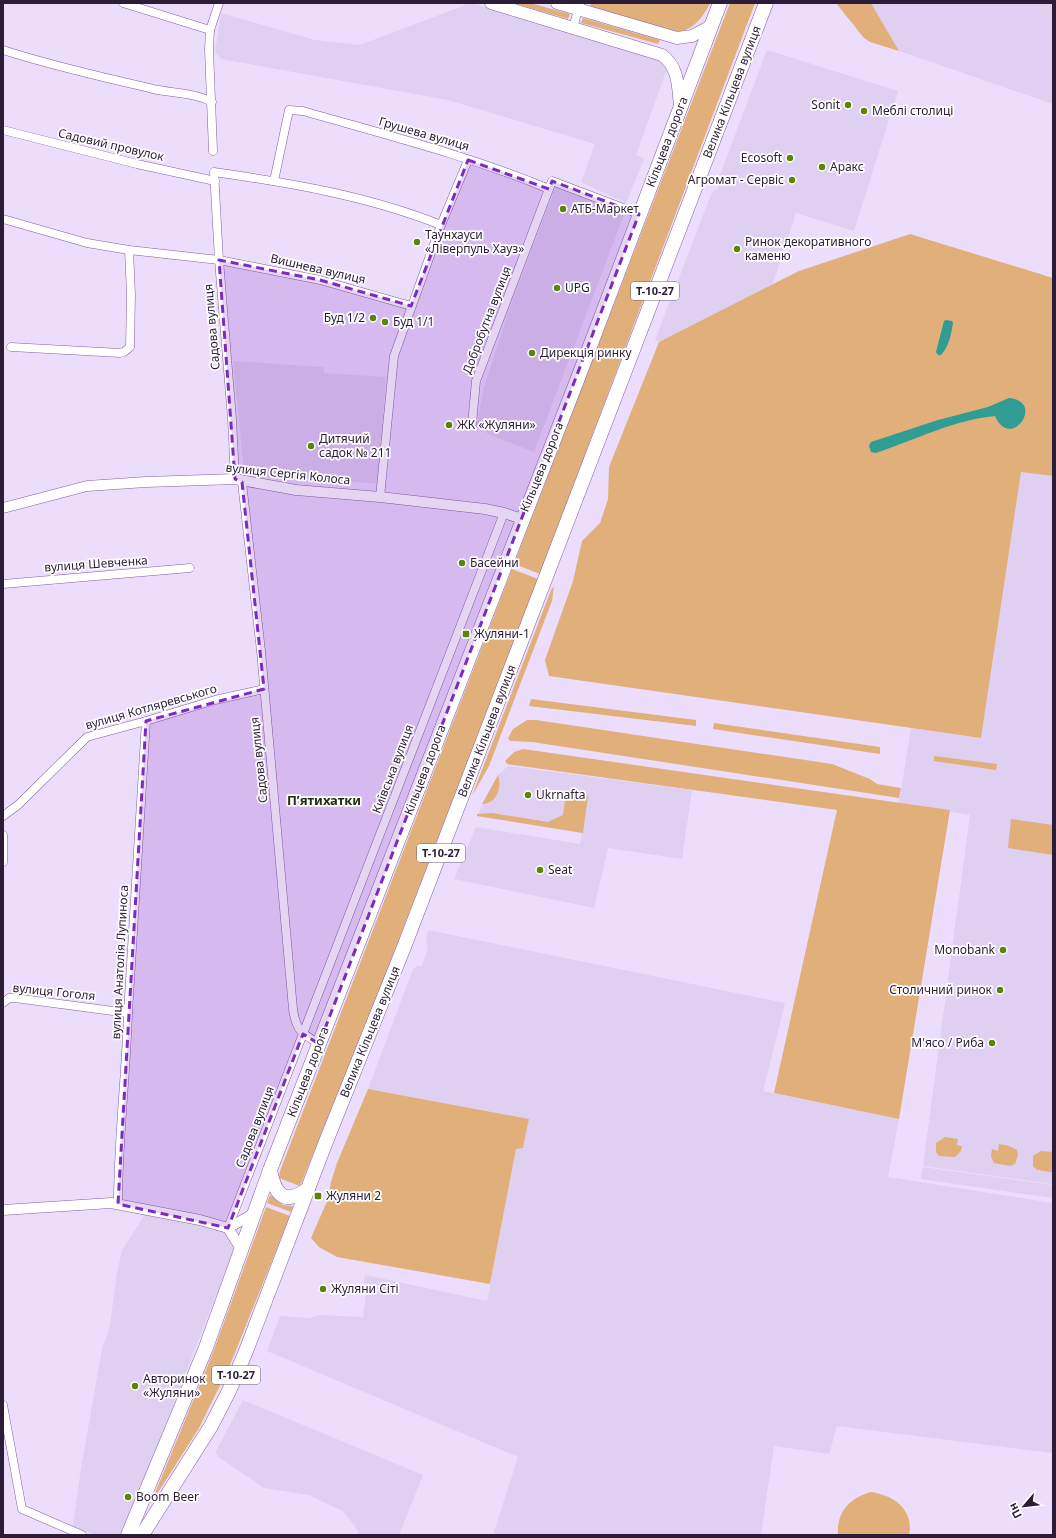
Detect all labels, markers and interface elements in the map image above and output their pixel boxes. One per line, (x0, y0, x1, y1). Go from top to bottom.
street label: Велика Кільцева вулиця (698, 23, 765, 160)
street label: Кільцева дорога (641, 94, 692, 189)
place label: Sonit (811, 96, 841, 113)
marker: Sonit (843, 100, 853, 110)
place label: Меблі столиці (872, 102, 953, 119)
marker: Меблі столиці (859, 106, 869, 116)
street label: Грушева вулиця (377, 112, 471, 155)
street label: Садовий провулок (57, 124, 166, 165)
place label: Ecosoft (741, 149, 783, 166)
marker: Ecosoft (785, 153, 795, 163)
place label: Аракс (830, 158, 864, 175)
marker: Аракс (817, 162, 827, 172)
place label: Агромат - Сервіс (688, 171, 784, 188)
marker: Агромат - Сервіс (787, 175, 797, 185)
place label: АТБ-Маркет (571, 200, 639, 217)
marker: АТБ-Маркет (558, 204, 568, 214)
place label: Таунхауси «Ліверпуль Хауз» (425, 226, 524, 257)
place label: Ринок декоративного каменю (745, 233, 871, 264)
marker: Таунхауси «Ліверпуль Хауз» (412, 237, 422, 247)
marker: Ринок декоративного каменю (732, 244, 742, 254)
street label: Вишнева вулиця (269, 249, 368, 288)
street label: Добробутна вулиця (458, 264, 515, 376)
place label: UPG (565, 279, 590, 296)
road number: Т-10-27 (631, 282, 679, 300)
street label: Садова вулиця (199, 283, 224, 371)
marker: UPG (552, 283, 562, 293)
place label: Буд 1/2 (324, 309, 365, 326)
marker: Буд 1/2 (368, 313, 378, 323)
place label: Буд 1/1 (393, 313, 434, 330)
marker: Буд 1/1 (380, 317, 390, 327)
place label: Дирекція ринку (540, 344, 632, 361)
marker: Дирекція ринку (527, 348, 537, 358)
place label: ЖК «Жуляни» (457, 416, 536, 433)
street label: Кільцева дорога (516, 419, 567, 514)
marker: ЖК «Жуляни» (444, 420, 454, 430)
place label: Дитячий садок № 211 (319, 430, 391, 461)
marker: Дитячий садок № 211 (306, 441, 316, 451)
street label: вулиця Сергія Колоса (225, 459, 351, 488)
street label: вулиця Шевченка (44, 551, 148, 576)
place label: Басейни (470, 554, 519, 571)
marker: Басейни (457, 558, 467, 568)
place label: Жуляни-1 (474, 625, 530, 642)
marker: Жуляни-1 (461, 629, 471, 639)
street label: Велика Кільцева вулиця (453, 662, 520, 799)
street label: вулиця Котляревського (83, 680, 219, 733)
street label: Садова вулиця (246, 716, 271, 804)
street label: Київська вулиця (368, 722, 417, 816)
street label: Кільцева дорога (399, 722, 450, 817)
place label: Ukrnafta (536, 786, 585, 803)
marker: Ukrnafta (523, 790, 533, 800)
district label: Пʼятихатки (287, 791, 361, 809)
road number: Т-10-27 (417, 844, 465, 862)
place label: Seat (548, 861, 573, 878)
marker: Seat (535, 865, 545, 875)
street label: вулиця Анатолія Лупиноса (107, 884, 132, 1040)
place label: Monobank (934, 941, 996, 958)
marker: Monobank (998, 945, 1008, 955)
street label: Велика Кільцева вулиця (335, 964, 404, 1100)
street label: вулиця Гоголя (12, 979, 96, 1004)
place label: Столичний ринок (889, 981, 993, 998)
marker: Столичний ринок (995, 985, 1005, 995)
street label: Кільцева дорога (282, 1024, 333, 1119)
place label: М'ясо / Риба (911, 1034, 984, 1051)
marker: М'ясо / Риба (987, 1038, 997, 1048)
street label: Садова вулиця (231, 1084, 278, 1170)
place label: Жуляни 2 (326, 1187, 381, 1204)
marker: Жуляни 2 (313, 1191, 323, 1201)
place label: Жуляни Сіті (331, 1280, 399, 1297)
marker: Жуляни Сіті (318, 1284, 328, 1294)
road number: Т-10-27 (212, 1366, 260, 1384)
place label: Авторинок «Жуляни» (143, 1370, 206, 1401)
marker: Авторинок «Жуляни» (130, 1381, 140, 1391)
north arrow (1004, 1486, 1044, 1526)
place label: Boom Beer (136, 1488, 199, 1505)
marker: Boom Beer (123, 1492, 133, 1502)
text: Пн (1004, 1501, 1025, 1521)

